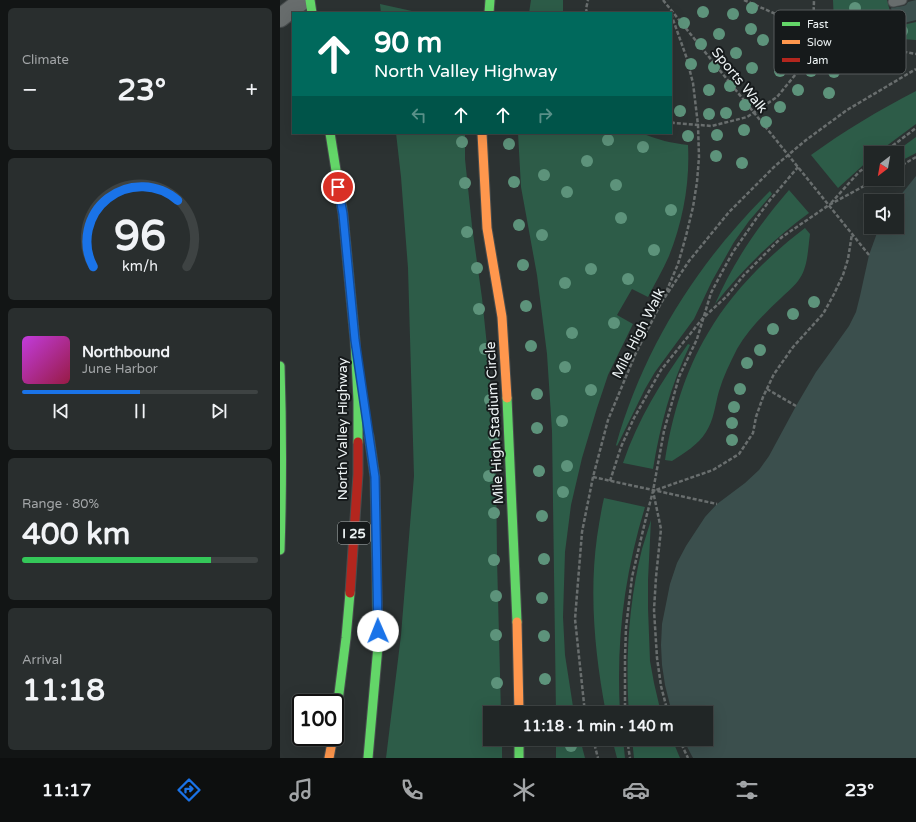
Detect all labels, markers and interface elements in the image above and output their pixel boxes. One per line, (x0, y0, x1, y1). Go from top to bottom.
legend (774, 10, 906, 74)
text: Fast (807, 18, 828, 31)
text: 90 m (374, 26, 442, 60)
icon: ahead (308, 28, 360, 80)
text: Slow (807, 36, 832, 49)
street label: Sports Walk (708, 44, 771, 117)
text: Climate (22, 52, 69, 68)
text: Jam (807, 54, 828, 67)
text: North Valley Highway (374, 60, 557, 82)
text: 23° (117, 72, 166, 109)
text: − (22, 77, 38, 103)
text: + (246, 77, 258, 103)
icon: left (408, 104, 430, 126)
icon: ahead (450, 104, 472, 126)
icon: ahead (492, 104, 514, 126)
icon: right (534, 104, 556, 126)
north arrow (864, 146, 904, 186)
map controls (864, 146, 904, 234)
pin (321, 170, 355, 204)
icon: arrive (327, 176, 349, 198)
button: sound (864, 194, 904, 234)
text: 96 (114, 212, 166, 262)
text: km/h (122, 258, 158, 275)
street label: Mile High Walk (608, 285, 669, 381)
street label: Mile High Stadium Circle (482, 341, 507, 505)
text: Northbound (82, 343, 170, 361)
street label: North Valley Highway (334, 357, 351, 500)
text: June Harbor (82, 361, 158, 377)
icon: previous (50, 400, 72, 422)
icon: pause (129, 400, 151, 422)
icon: next (208, 400, 230, 422)
text: Range · 80% (22, 496, 99, 512)
text: 400 km (22, 516, 130, 553)
road number: I 25 (338, 522, 370, 544)
position arrow (357, 610, 399, 652)
text: Arrival (22, 652, 62, 668)
text: 11:18 (22, 672, 105, 709)
speed limit sign: 100 (292, 694, 344, 746)
text: 11:18 · 1 min · 140 m (523, 717, 673, 735)
icon: directions (175, 776, 203, 804)
icon: music (287, 776, 315, 804)
icon: phone (398, 776, 426, 804)
icon: climate (510, 776, 538, 804)
icon: car (622, 776, 650, 804)
icon: filters (733, 776, 761, 804)
text: 11:17 (42, 779, 92, 801)
text: 23° (845, 779, 874, 801)

